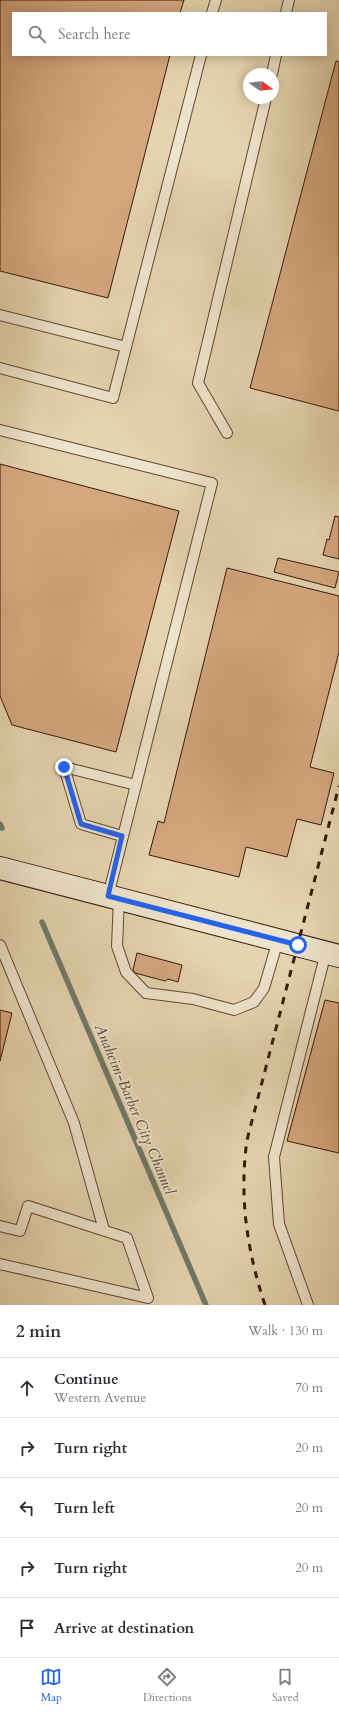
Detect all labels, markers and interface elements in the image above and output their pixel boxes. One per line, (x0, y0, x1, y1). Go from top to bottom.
search box (12, 12, 327, 56)
icon: search (26, 23, 48, 45)
text: Search here (58, 24, 131, 44)
north arrow (243, 68, 279, 104)
route end (55, 758, 73, 776)
route start (289, 936, 307, 954)
water label: Anaheim-Barber City Channel (89, 1020, 180, 1198)
text: 2 min (16, 1320, 61, 1343)
text: Walk · 130 m (248, 1322, 323, 1340)
text: Continue (54, 1369, 119, 1389)
icon: ahead (16, 1377, 38, 1399)
text: 70 m (295, 1379, 323, 1397)
text: Western Avenue (54, 1389, 146, 1407)
icon: right (16, 1437, 38, 1459)
text: Turn right (54, 1438, 127, 1458)
text: 20 m (295, 1439, 323, 1457)
icon: left (16, 1497, 38, 1519)
text: Turn left (54, 1498, 115, 1518)
text: 20 m (295, 1499, 323, 1517)
icon: right (16, 1557, 38, 1579)
text: Turn right (54, 1558, 127, 1578)
text: 20 m (295, 1559, 323, 1577)
icon: arrive (16, 1617, 38, 1639)
text: Arrive at destination (54, 1618, 194, 1638)
tab: Map (40, 1666, 62, 1705)
tab: Directions (143, 1666, 191, 1705)
tab: Saved (272, 1666, 299, 1705)

